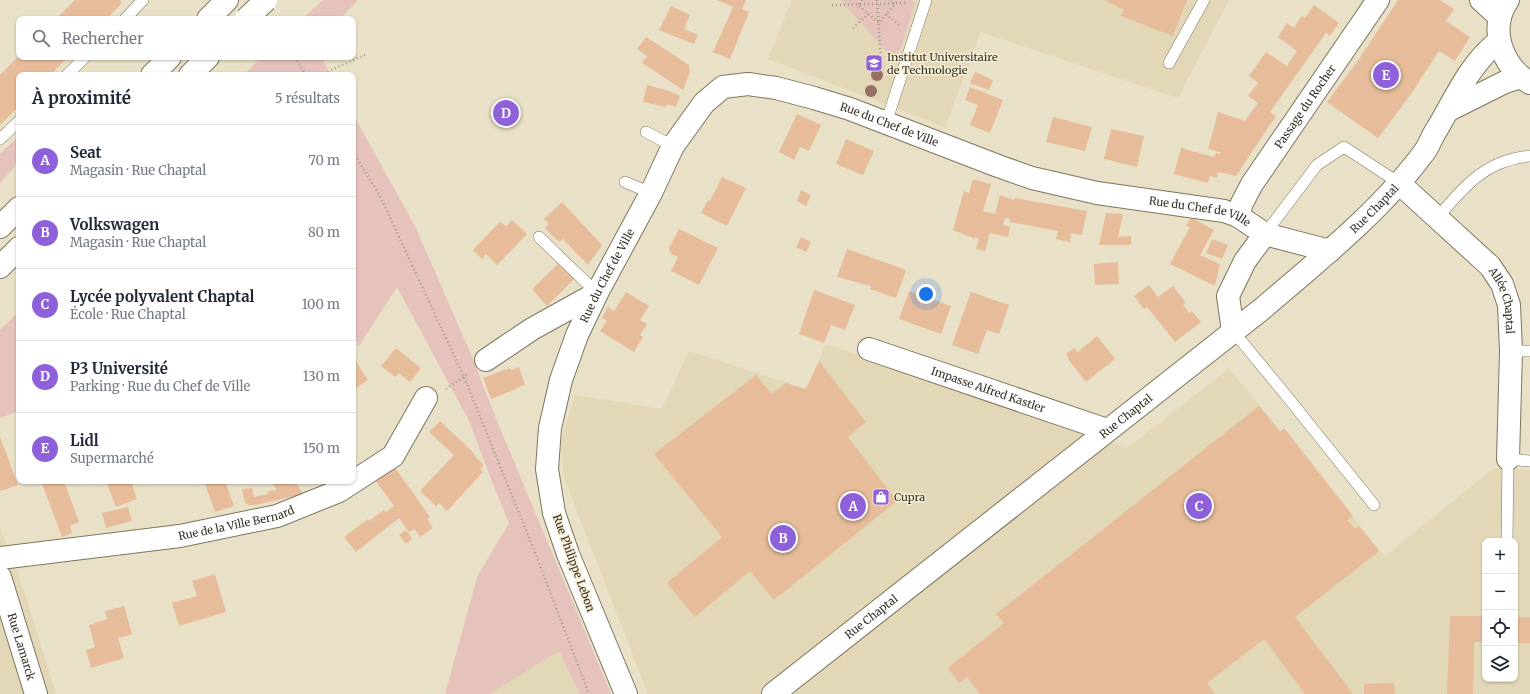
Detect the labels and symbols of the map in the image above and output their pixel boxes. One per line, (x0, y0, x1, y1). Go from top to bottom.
place label: Institut Universitaire de Technologie (887, 50, 998, 77)
school or university icon: Institut Universitaire de Technologie (864, 53, 884, 73)
pin: E (1373, 60, 1399, 90)
street label: Passage du Rocher (1271, 62, 1339, 151)
pin: D (493, 98, 519, 128)
street label: Rue du Chef de Ville (838, 99, 941, 150)
street label: Rue Chaptal (1347, 181, 1402, 236)
street label: Rue du Chef de Ville (1148, 193, 1254, 230)
street label: Rue du Chef de Ville (577, 226, 638, 325)
street label: Allée Chaptal (1485, 264, 1517, 335)
your location (916, 284, 936, 304)
street label: Impasse Alfred Kastler (929, 364, 1047, 416)
street label: Rue Chaptal (1096, 391, 1156, 441)
shop icon: Cupra (871, 487, 891, 507)
place label: Cupra (894, 490, 925, 504)
pin: A (840, 491, 866, 521)
pin: C (1186, 491, 1212, 521)
street label: Rue de la Ville Bernard (177, 503, 297, 543)
street label: Rue Philippe Lebon (550, 512, 598, 614)
pin: B (770, 523, 796, 553)
street label: Rue Chaptal (842, 591, 901, 642)
street label: Rue Lamarck (5, 611, 38, 682)

